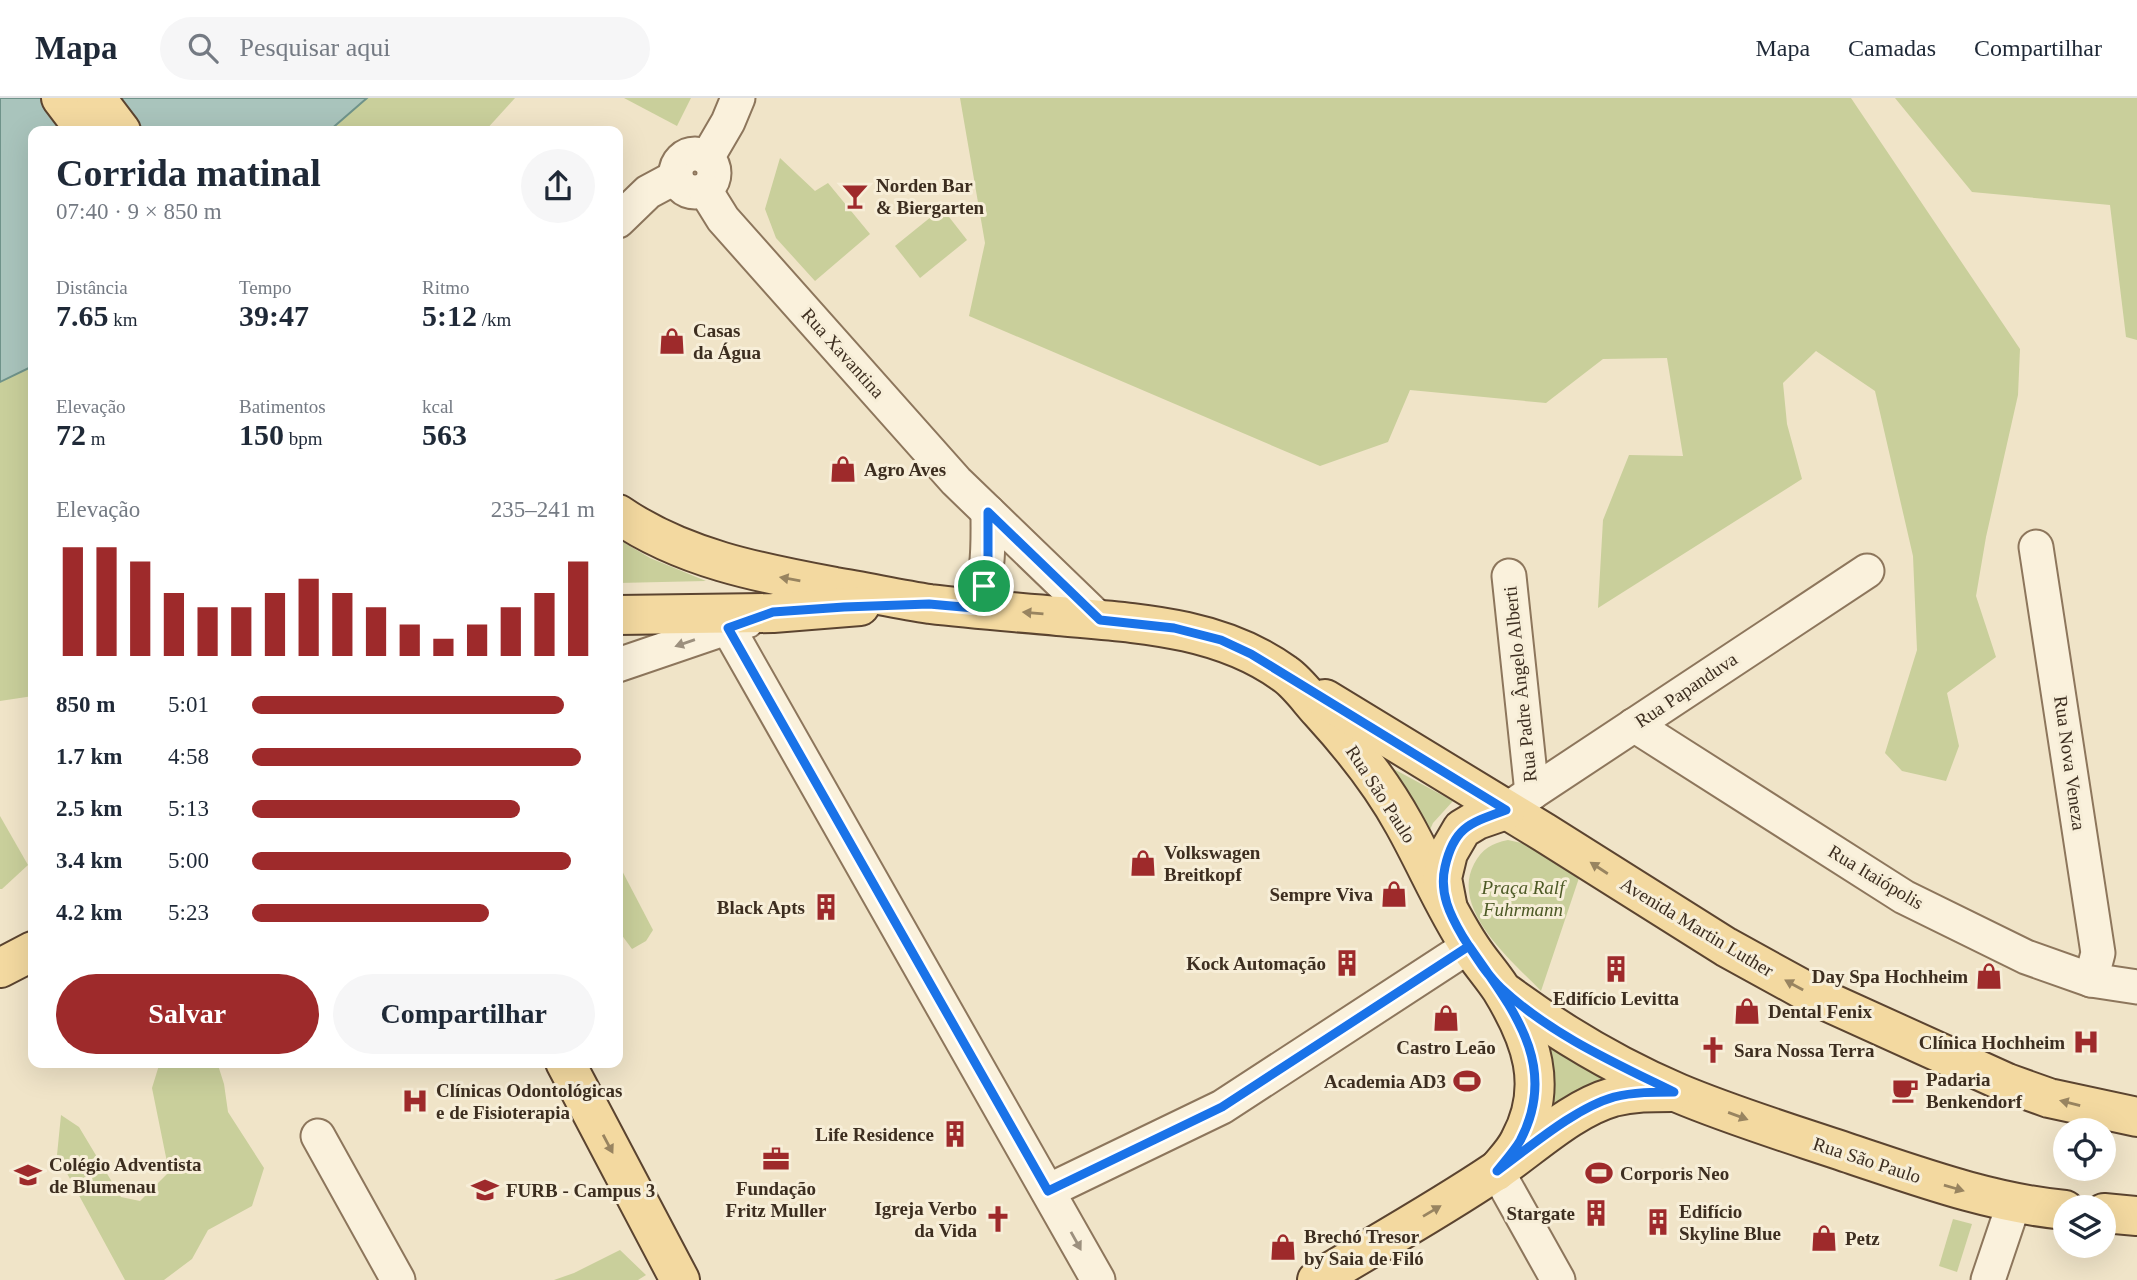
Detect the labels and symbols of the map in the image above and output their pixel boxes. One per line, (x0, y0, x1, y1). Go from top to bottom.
place label: Norden Bar & Biergarten (876, 175, 985, 218)
bar icon: Norden Bar & Biergarten (840, 181, 870, 211)
street label: Rua Xavantina (797, 304, 889, 403)
place label: Casas da Água (693, 320, 762, 363)
shop icon: Casas da Água (657, 326, 687, 356)
shop icon: Agro Aves (828, 454, 858, 484)
place label: Agro Aves (864, 459, 946, 480)
pin (954, 556, 1014, 616)
one-way arrow (779, 573, 801, 584)
street label: Rua Padre Ângelo Alberti (1499, 585, 1541, 783)
one-way arrow (1022, 608, 1044, 619)
one-way arrow (674, 638, 695, 648)
street label: Rua Papanduva (1631, 648, 1742, 732)
street label: Rua Nova Veneza (2050, 694, 2090, 832)
street label: Rua São Paulo (1342, 741, 1420, 847)
street label: Rua Itaiópolis (1825, 840, 1927, 914)
place label: Volkswagen Breitkopf (1164, 842, 1261, 885)
shop icon: Volkswagen Breitkopf (1128, 848, 1158, 878)
one-way arrow (1589, 861, 1609, 874)
street label: Avenida Martin Luther (1617, 873, 1778, 981)
park label: Praça Ralf Fuhrmann (1481, 877, 1567, 920)
shop icon: Sempre Viva (1379, 879, 1409, 909)
place label: Sempre Viva (1269, 884, 1373, 905)
building icon: Black Apts (811, 892, 841, 922)
place label: Black Apts (717, 897, 805, 918)
building icon: Kock Automação (1332, 948, 1362, 978)
place label: Kock Automação (1186, 953, 1326, 974)
building icon: Edifício Levitta (1601, 954, 1631, 984)
shop icon: Day Spa Hochheim (1974, 961, 2004, 991)
place label: Day Spa Hochheim (1812, 966, 1968, 987)
one-way arrow (1784, 979, 1804, 990)
place label: Edifício Levitta (1553, 988, 1680, 1009)
shop icon: Dental Fenix (1732, 996, 1762, 1026)
place label: Dental Fenix (1768, 1001, 1872, 1022)
shop icon: Castro Leão (1431, 1003, 1461, 1033)
hospital icon: Clínica Hochheim (2071, 1027, 2101, 1057)
place label: Clínica Hochheim (1919, 1032, 2065, 1053)
church icon: Sara Nossa Terra (1698, 1035, 1728, 1065)
place label: Castro Leão (1396, 1037, 1496, 1058)
place label: Sara Nossa Terra (1734, 1040, 1875, 1061)
sports icon: Academia AD3 (1452, 1066, 1482, 1096)
place label: Padaria Benkendorf (1926, 1069, 2023, 1112)
place label: Academia AD3 (1324, 1071, 1446, 1092)
cafe icon: Padaria Benkendorf (1890, 1075, 1920, 1105)
place label: Clínicas Odontológicas e de Fisioterapia (436, 1080, 622, 1123)
hospital icon: Clínicas Odontológicas e de Fisioterapia (400, 1086, 430, 1116)
one-way arrow (2059, 1097, 2081, 1108)
one-way arrow (1728, 1110, 1749, 1121)
building icon: Life Residence (940, 1119, 970, 1149)
place label: Life Residence (815, 1124, 934, 1145)
street label: Rua São Paulo (1811, 1133, 1923, 1187)
one-way arrow (602, 1135, 614, 1155)
office icon: Fundação Fritz Muller (761, 1144, 791, 1174)
place label: Colégio Adventista de Blumenau (49, 1154, 202, 1197)
sports icon: Corporis Neo (1584, 1158, 1614, 1188)
school or university icon: Colégio Adventista de Blumenau (13, 1160, 43, 1190)
place label: Corporis Neo (1620, 1163, 1729, 1184)
school or university icon: FURB - Campus 3 (470, 1175, 500, 1205)
place label: Fundação Fritz Muller (726, 1178, 827, 1221)
place label: FURB - Campus 3 (506, 1180, 655, 1201)
one-way arrow (1943, 1183, 1965, 1194)
place label: Igreja Verbo da Vida (874, 1198, 977, 1241)
building icon: Stargate (1581, 1198, 1611, 1228)
place label: Edifício Skyline Blue (1679, 1201, 1781, 1244)
place label: Stargate (1506, 1203, 1575, 1224)
church icon: Igreja Verbo da Vida (983, 1204, 1013, 1234)
one-way arrow (1422, 1204, 1441, 1217)
building icon: Edifício Skyline Blue (1643, 1207, 1673, 1237)
shop icon: Petz (1809, 1223, 1839, 1253)
place label: Brechó Tresor by Saia de Filó (1304, 1226, 1424, 1269)
place label: Petz (1845, 1228, 1880, 1249)
one-way arrow (1070, 1232, 1082, 1251)
shop icon: Brechó Tresor by Saia de Filó (1268, 1232, 1298, 1262)

